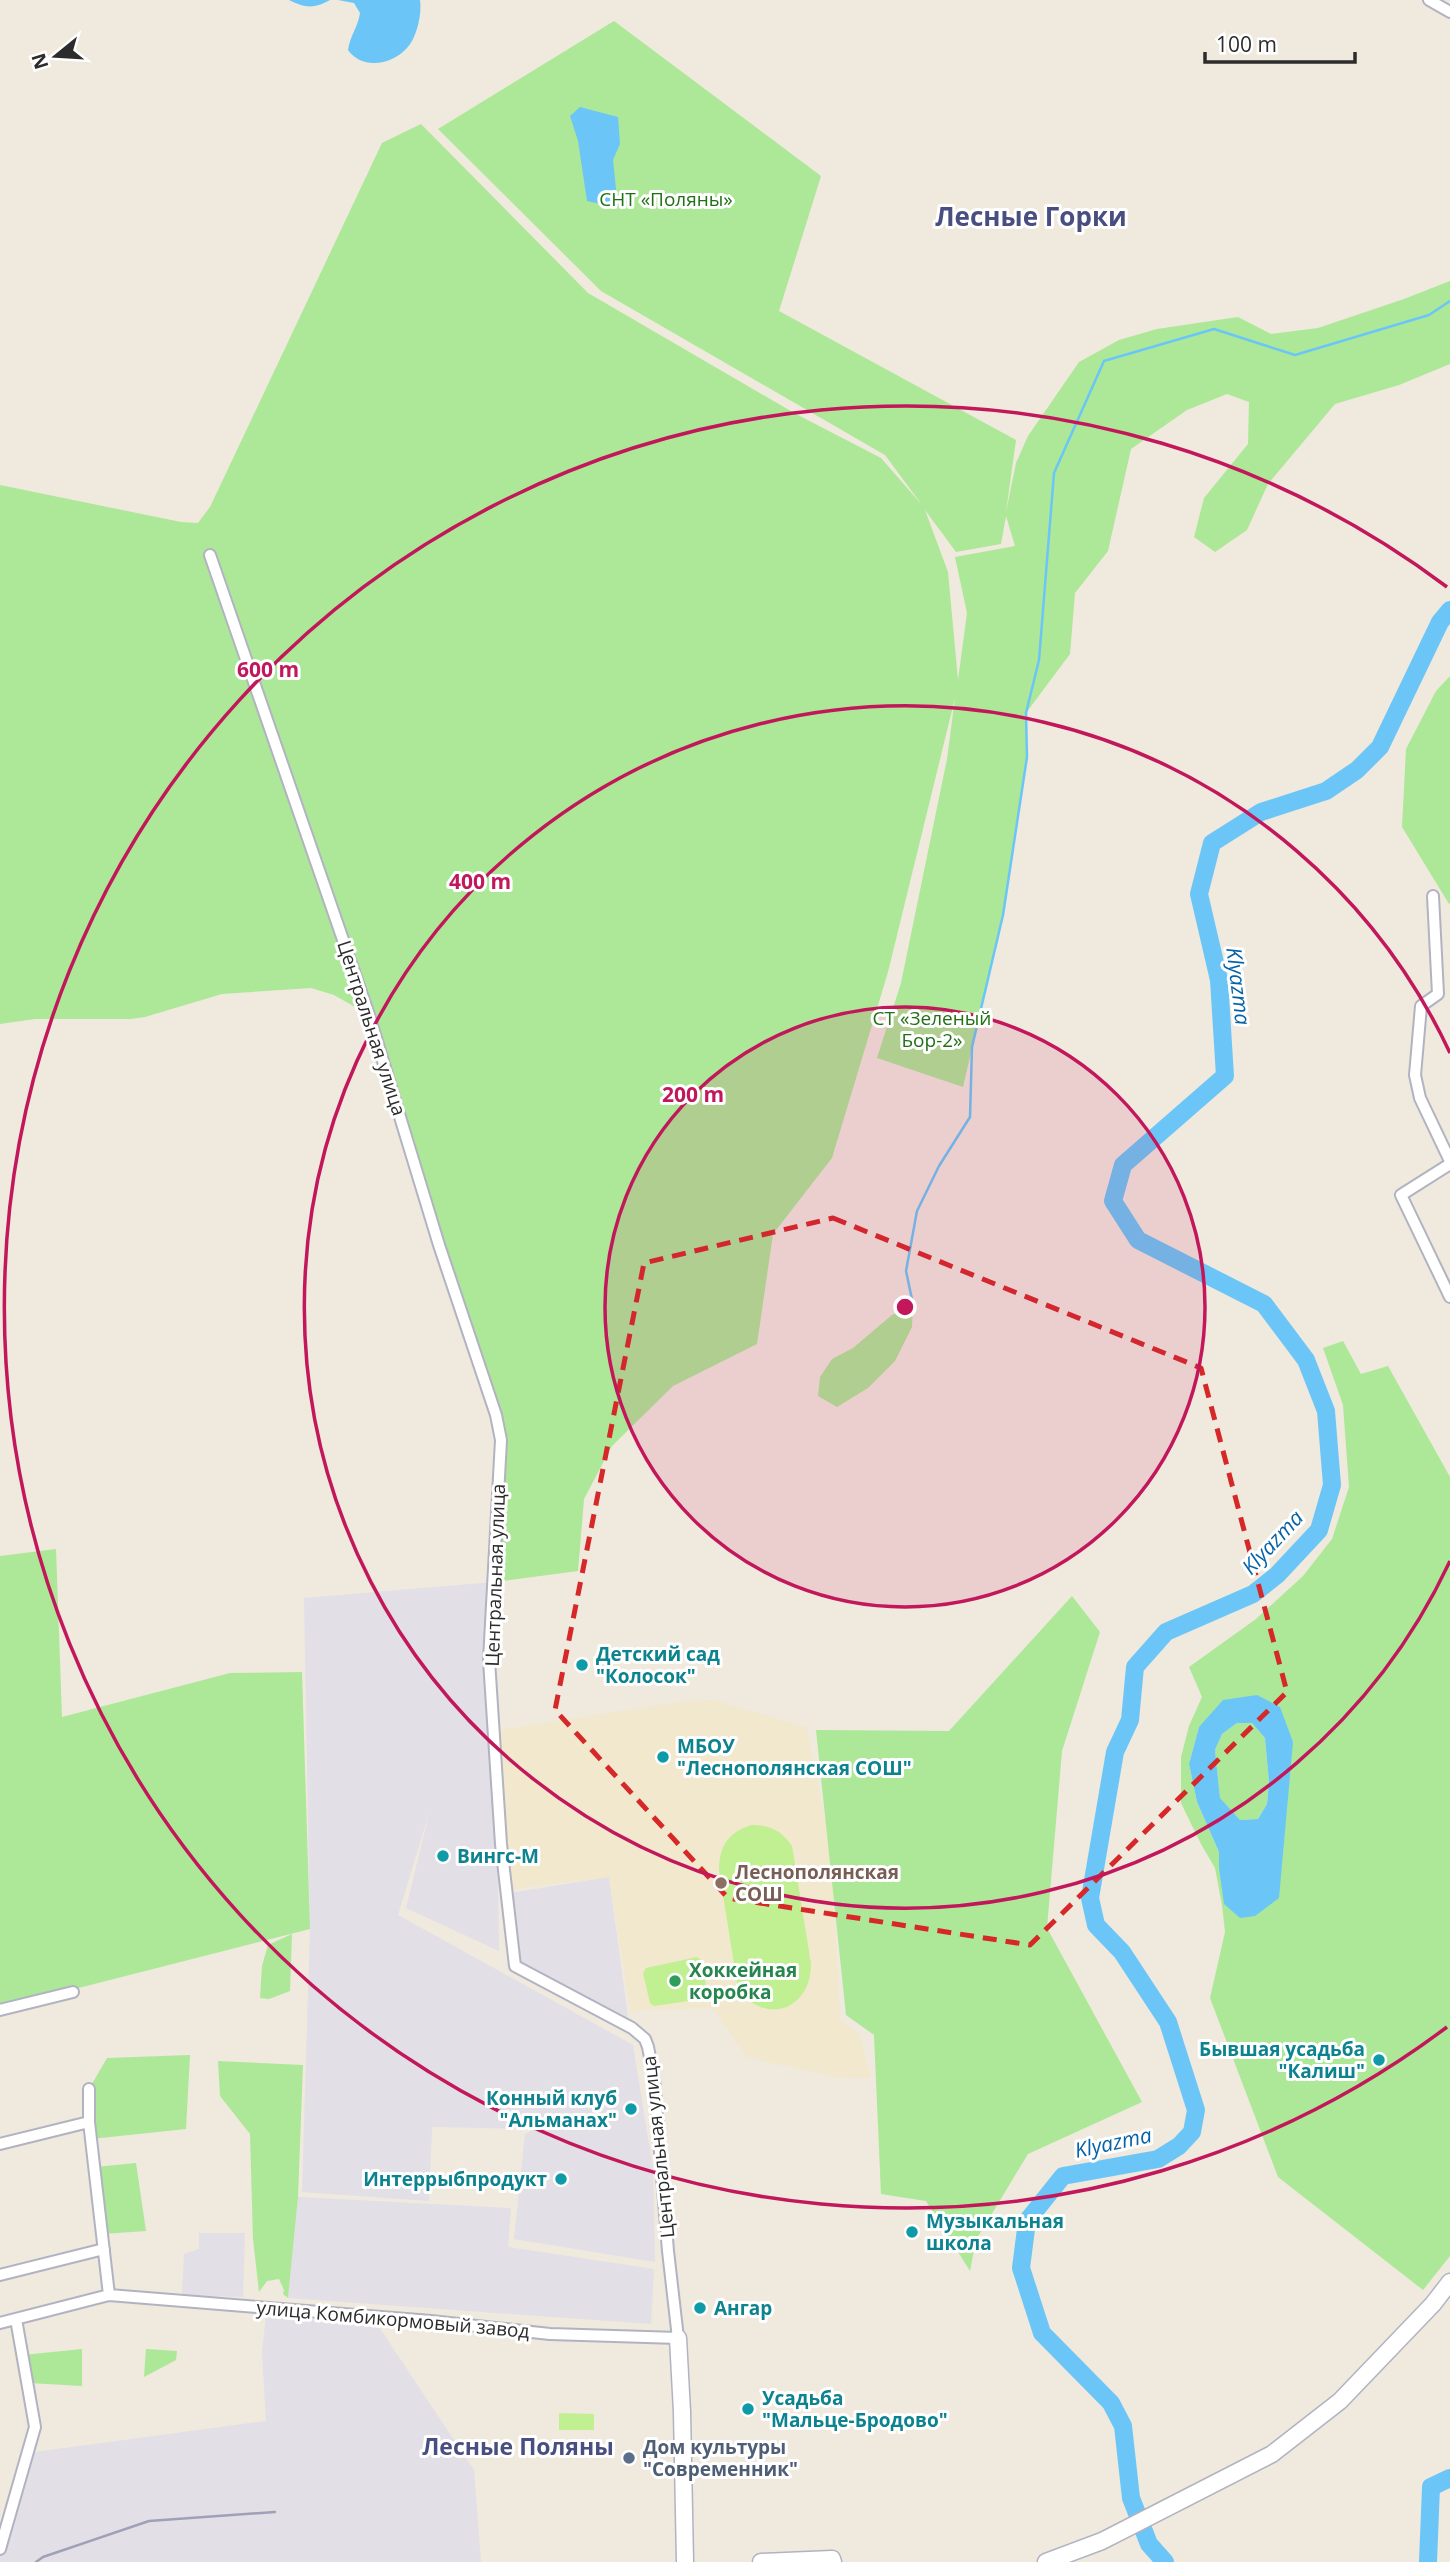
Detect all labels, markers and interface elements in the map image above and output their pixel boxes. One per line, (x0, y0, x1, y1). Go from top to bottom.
north arrow (21, 21, 91, 91)
scale bar (1205, 21, 1356, 65)
text: 100 m (1216, 30, 1277, 58)
text: N (25, 50, 55, 73)
park label: СНТ «Поляны» (599, 186, 733, 212)
district label: Лесные Горки (935, 198, 1127, 234)
text: 600 m (237, 655, 299, 683)
text: 400 m (449, 867, 511, 895)
street label: Центральная улица (331, 937, 413, 1119)
water label: Klyazma (1220, 946, 1258, 1027)
park label: СТ «Зеленый Бор-2» (873, 1005, 991, 1053)
text: 200 m (662, 1080, 724, 1108)
centre of rings (893, 1295, 917, 1319)
street label: Центральная улица (479, 1483, 511, 1667)
water label: Klyazma (1235, 1504, 1309, 1580)
place label: Детский сад "Колосок" (596, 1641, 720, 1689)
marker: Детский сад "Колосок" (574, 1657, 590, 1673)
place label: МБОУ "Леснополянская СОШ" (677, 1733, 912, 1781)
marker: МБОУ "Леснополянская СОШ" (655, 1749, 671, 1765)
place label: Вингс-М (457, 1843, 539, 1869)
marker: Вингс-М (435, 1848, 451, 1864)
place label: Леснополянская СОШ (735, 1859, 899, 1907)
marker: Леснополянская СОШ (713, 1875, 729, 1891)
place label: Хоккейная коробка (689, 1957, 797, 2005)
marker: Хоккейная коробка (667, 1973, 683, 1989)
place label: Бывшая усадьба "Калиш" (1199, 2036, 1365, 2084)
marker: Бывшая усадьба "Калиш" (1371, 2052, 1387, 2068)
street label: Центральная улица (636, 2055, 680, 2239)
place label: Конный клуб "Альманах" (486, 2085, 617, 2133)
marker: Конный клуб "Альманах" (623, 2101, 639, 2117)
water label: Klyazma (1072, 2120, 1154, 2164)
place label: Интеррыбпродукт (363, 2166, 547, 2192)
marker: Интеррыбпродукт (553, 2171, 569, 2187)
place label: Музыкальная школа (926, 2208, 1064, 2256)
marker: Музыкальная школа (904, 2224, 920, 2240)
street label: улица Комбикормовый завод (255, 2294, 531, 2344)
place label: Ангар (714, 2295, 772, 2321)
marker: Ангар (692, 2300, 708, 2316)
place label: Усадьба "Мальце-Бродово" (762, 2385, 948, 2433)
marker: Усадьба "Мальце-Бродово" (740, 2401, 756, 2417)
district label: Лесные Поляны (422, 2430, 614, 2462)
place label: Дом культуры "Современник" (643, 2434, 798, 2482)
marker: Дом культуры "Современник" (621, 2450, 637, 2466)

